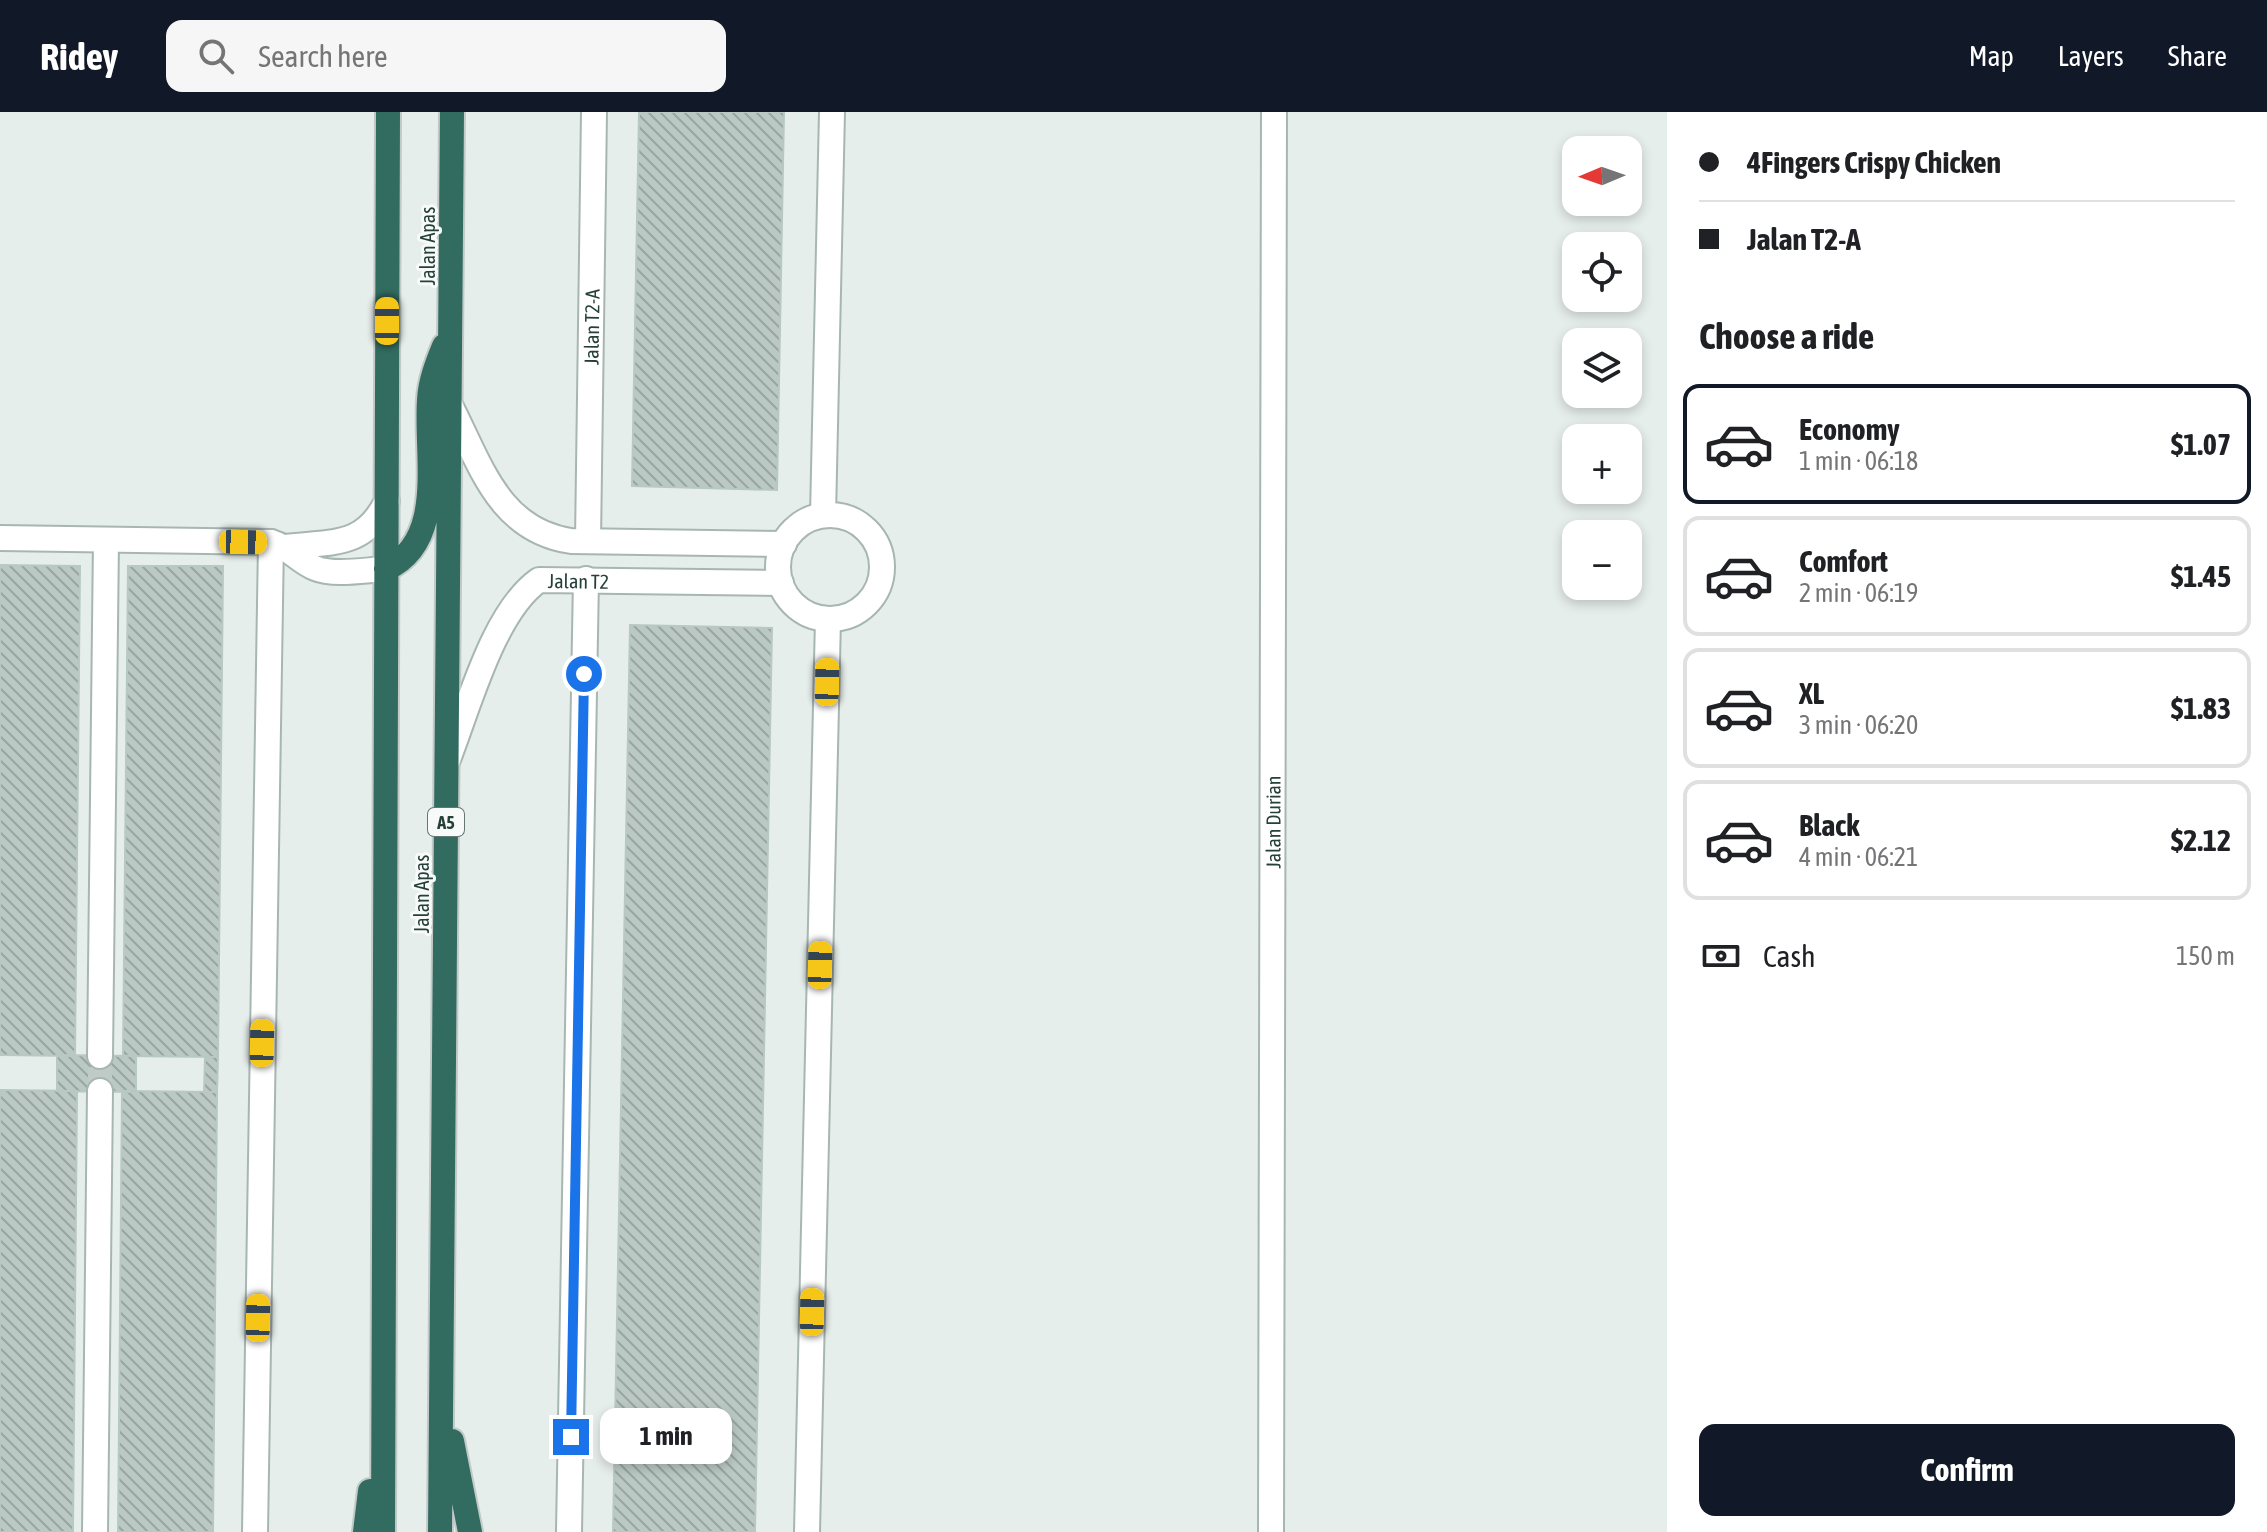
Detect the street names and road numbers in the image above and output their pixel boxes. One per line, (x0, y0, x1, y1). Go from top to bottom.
street label: Jalan Apas (416, 207, 439, 285)
street label: Jalan T2-A (579, 289, 603, 365)
street label: Jalan T2 (548, 569, 609, 592)
street label: Jalan Durian (1261, 775, 1284, 869)
road number: A5 (428, 808, 464, 836)
street label: Jalan Apas (410, 855, 433, 933)

